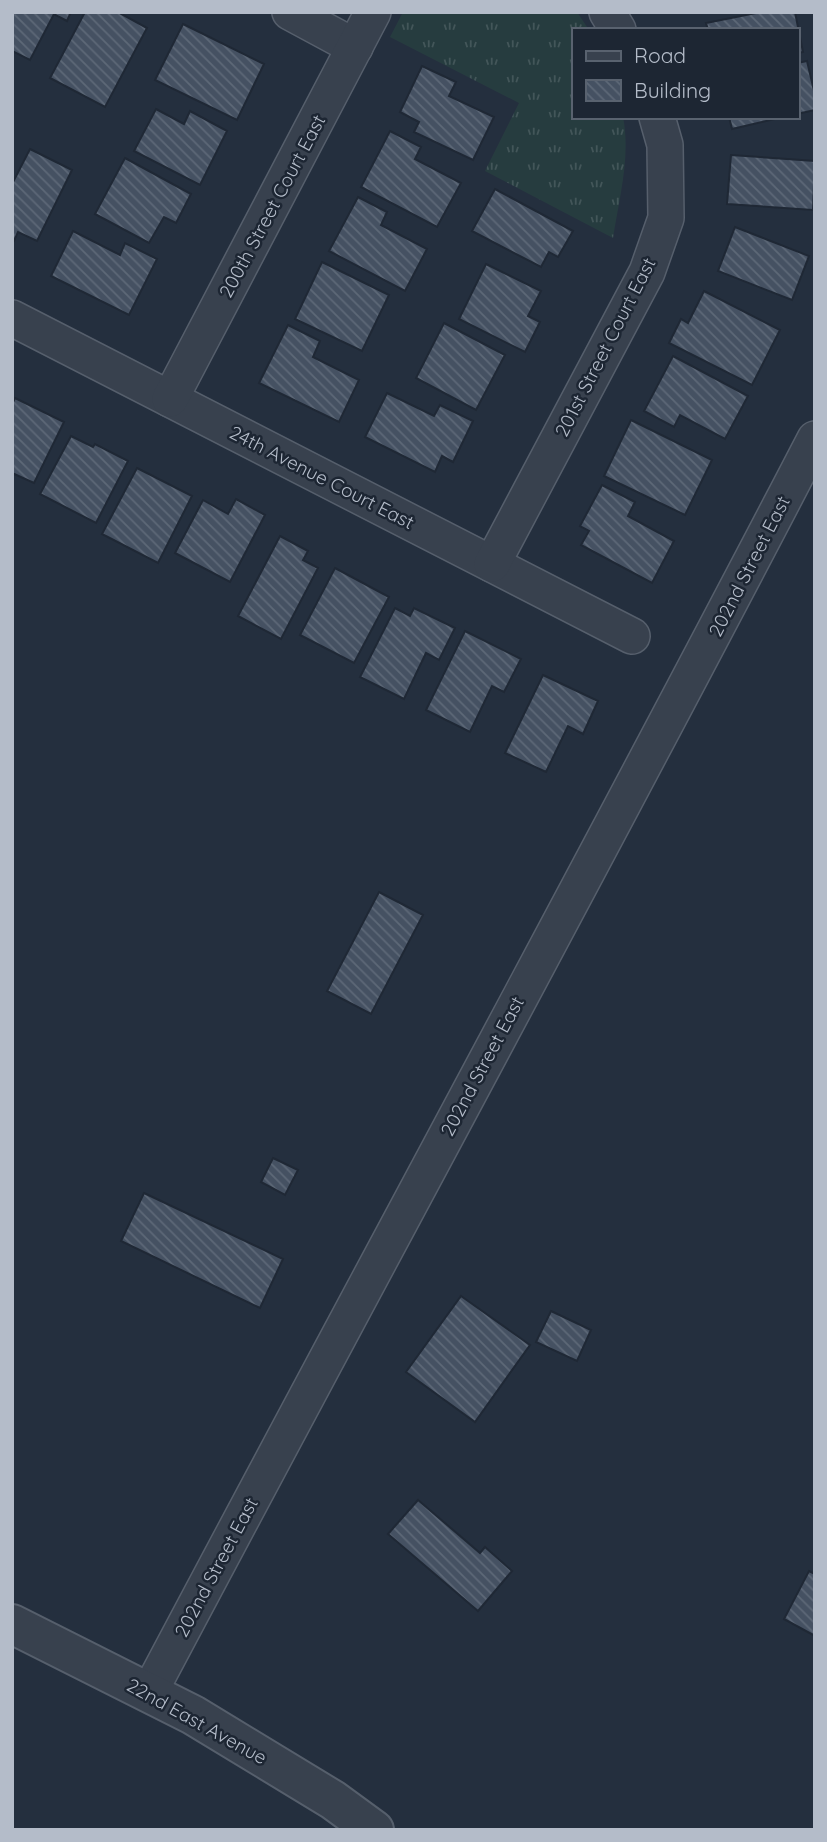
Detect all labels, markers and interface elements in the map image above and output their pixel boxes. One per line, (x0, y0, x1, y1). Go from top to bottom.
legend (572, 28, 799, 119)
text: Road (634, 42, 686, 68)
text: Building (634, 77, 711, 103)
street label: 200th Street Court East (214, 110, 330, 302)
street label: 201st Street Court East (549, 253, 661, 441)
street label: 24th Avenue Court East (226, 420, 418, 534)
street label: 202nd Street East (703, 492, 795, 640)
street label: 202nd Street East (435, 992, 529, 1140)
street label: 202nd Street East (169, 1493, 263, 1641)
street label: 22nd East Avenue (123, 1673, 271, 1769)

